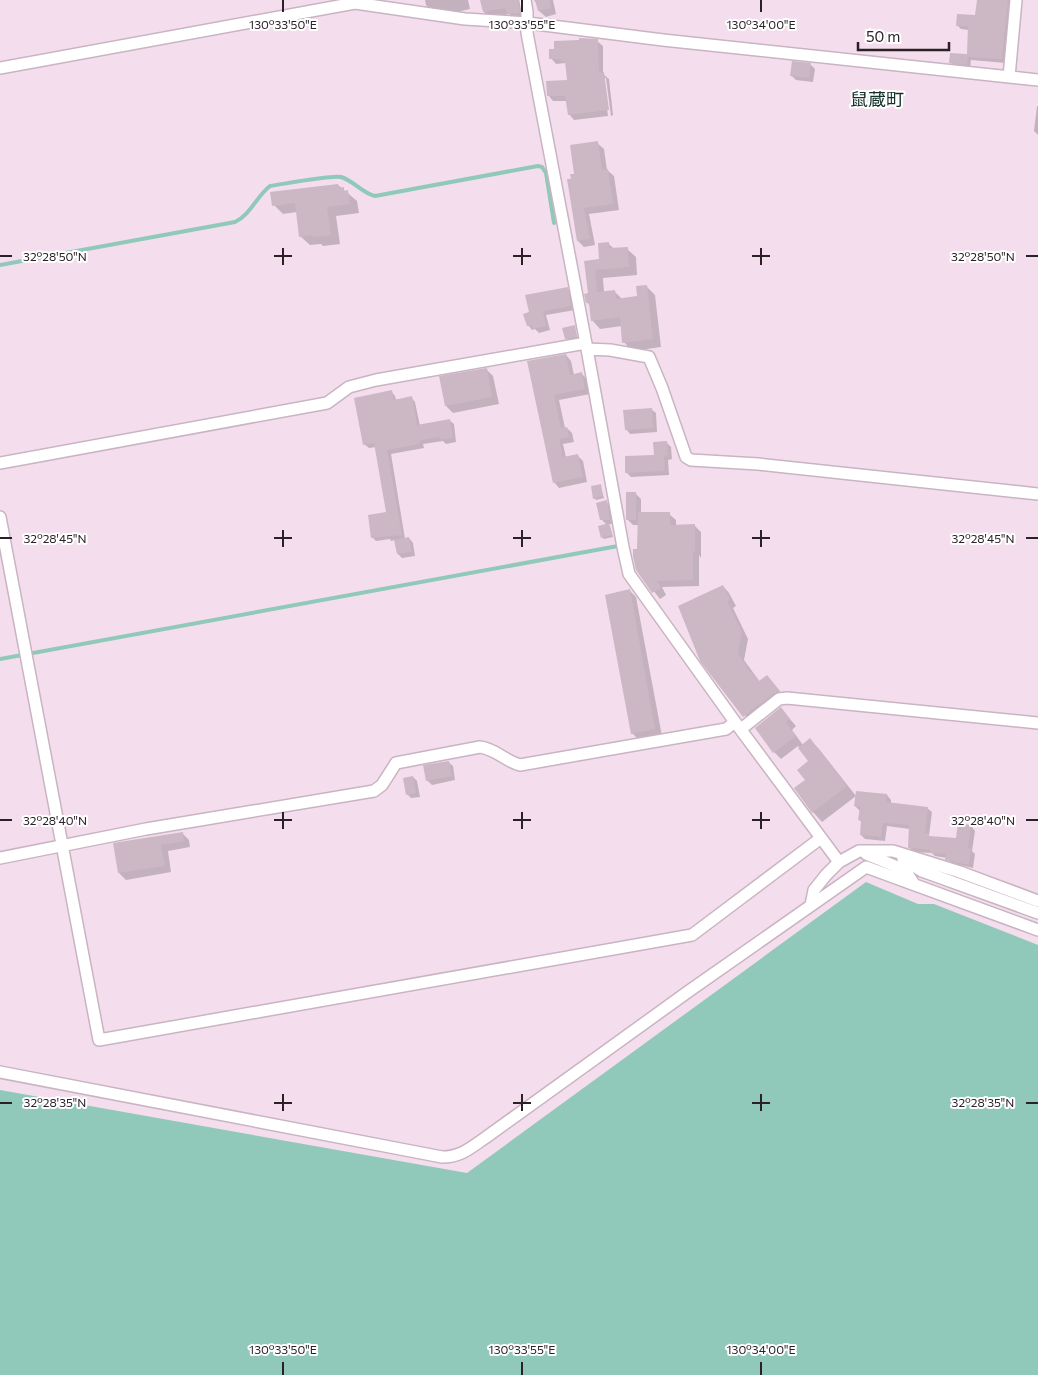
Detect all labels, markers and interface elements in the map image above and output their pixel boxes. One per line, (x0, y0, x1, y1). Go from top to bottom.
text: 130°33'50"E (249, 17, 317, 31)
text: 130°33'55"E (489, 17, 555, 31)
text: 130°34'00"E (726, 17, 796, 31)
scale bar (858, 20, 949, 52)
text: 50 m (866, 27, 900, 45)
district label: 鼠蔵町 (850, 88, 904, 110)
text: 32°28'50"N (23, 249, 87, 263)
text: 32°28'50"N (951, 249, 1015, 263)
text: 32°28'45"N (23, 531, 87, 545)
text: 32°28'45"N (951, 531, 1015, 545)
text: 32°28'40"N (23, 813, 87, 827)
text: 32°28'40"N (951, 813, 1015, 827)
text: 32°28'35"N (24, 1095, 86, 1109)
text: 32°28'35"N (952, 1095, 1014, 1109)
text: 130°33'50"E (249, 1342, 317, 1356)
text: 130°33'55"E (489, 1342, 555, 1356)
text: 130°34'00"E (726, 1342, 796, 1356)

